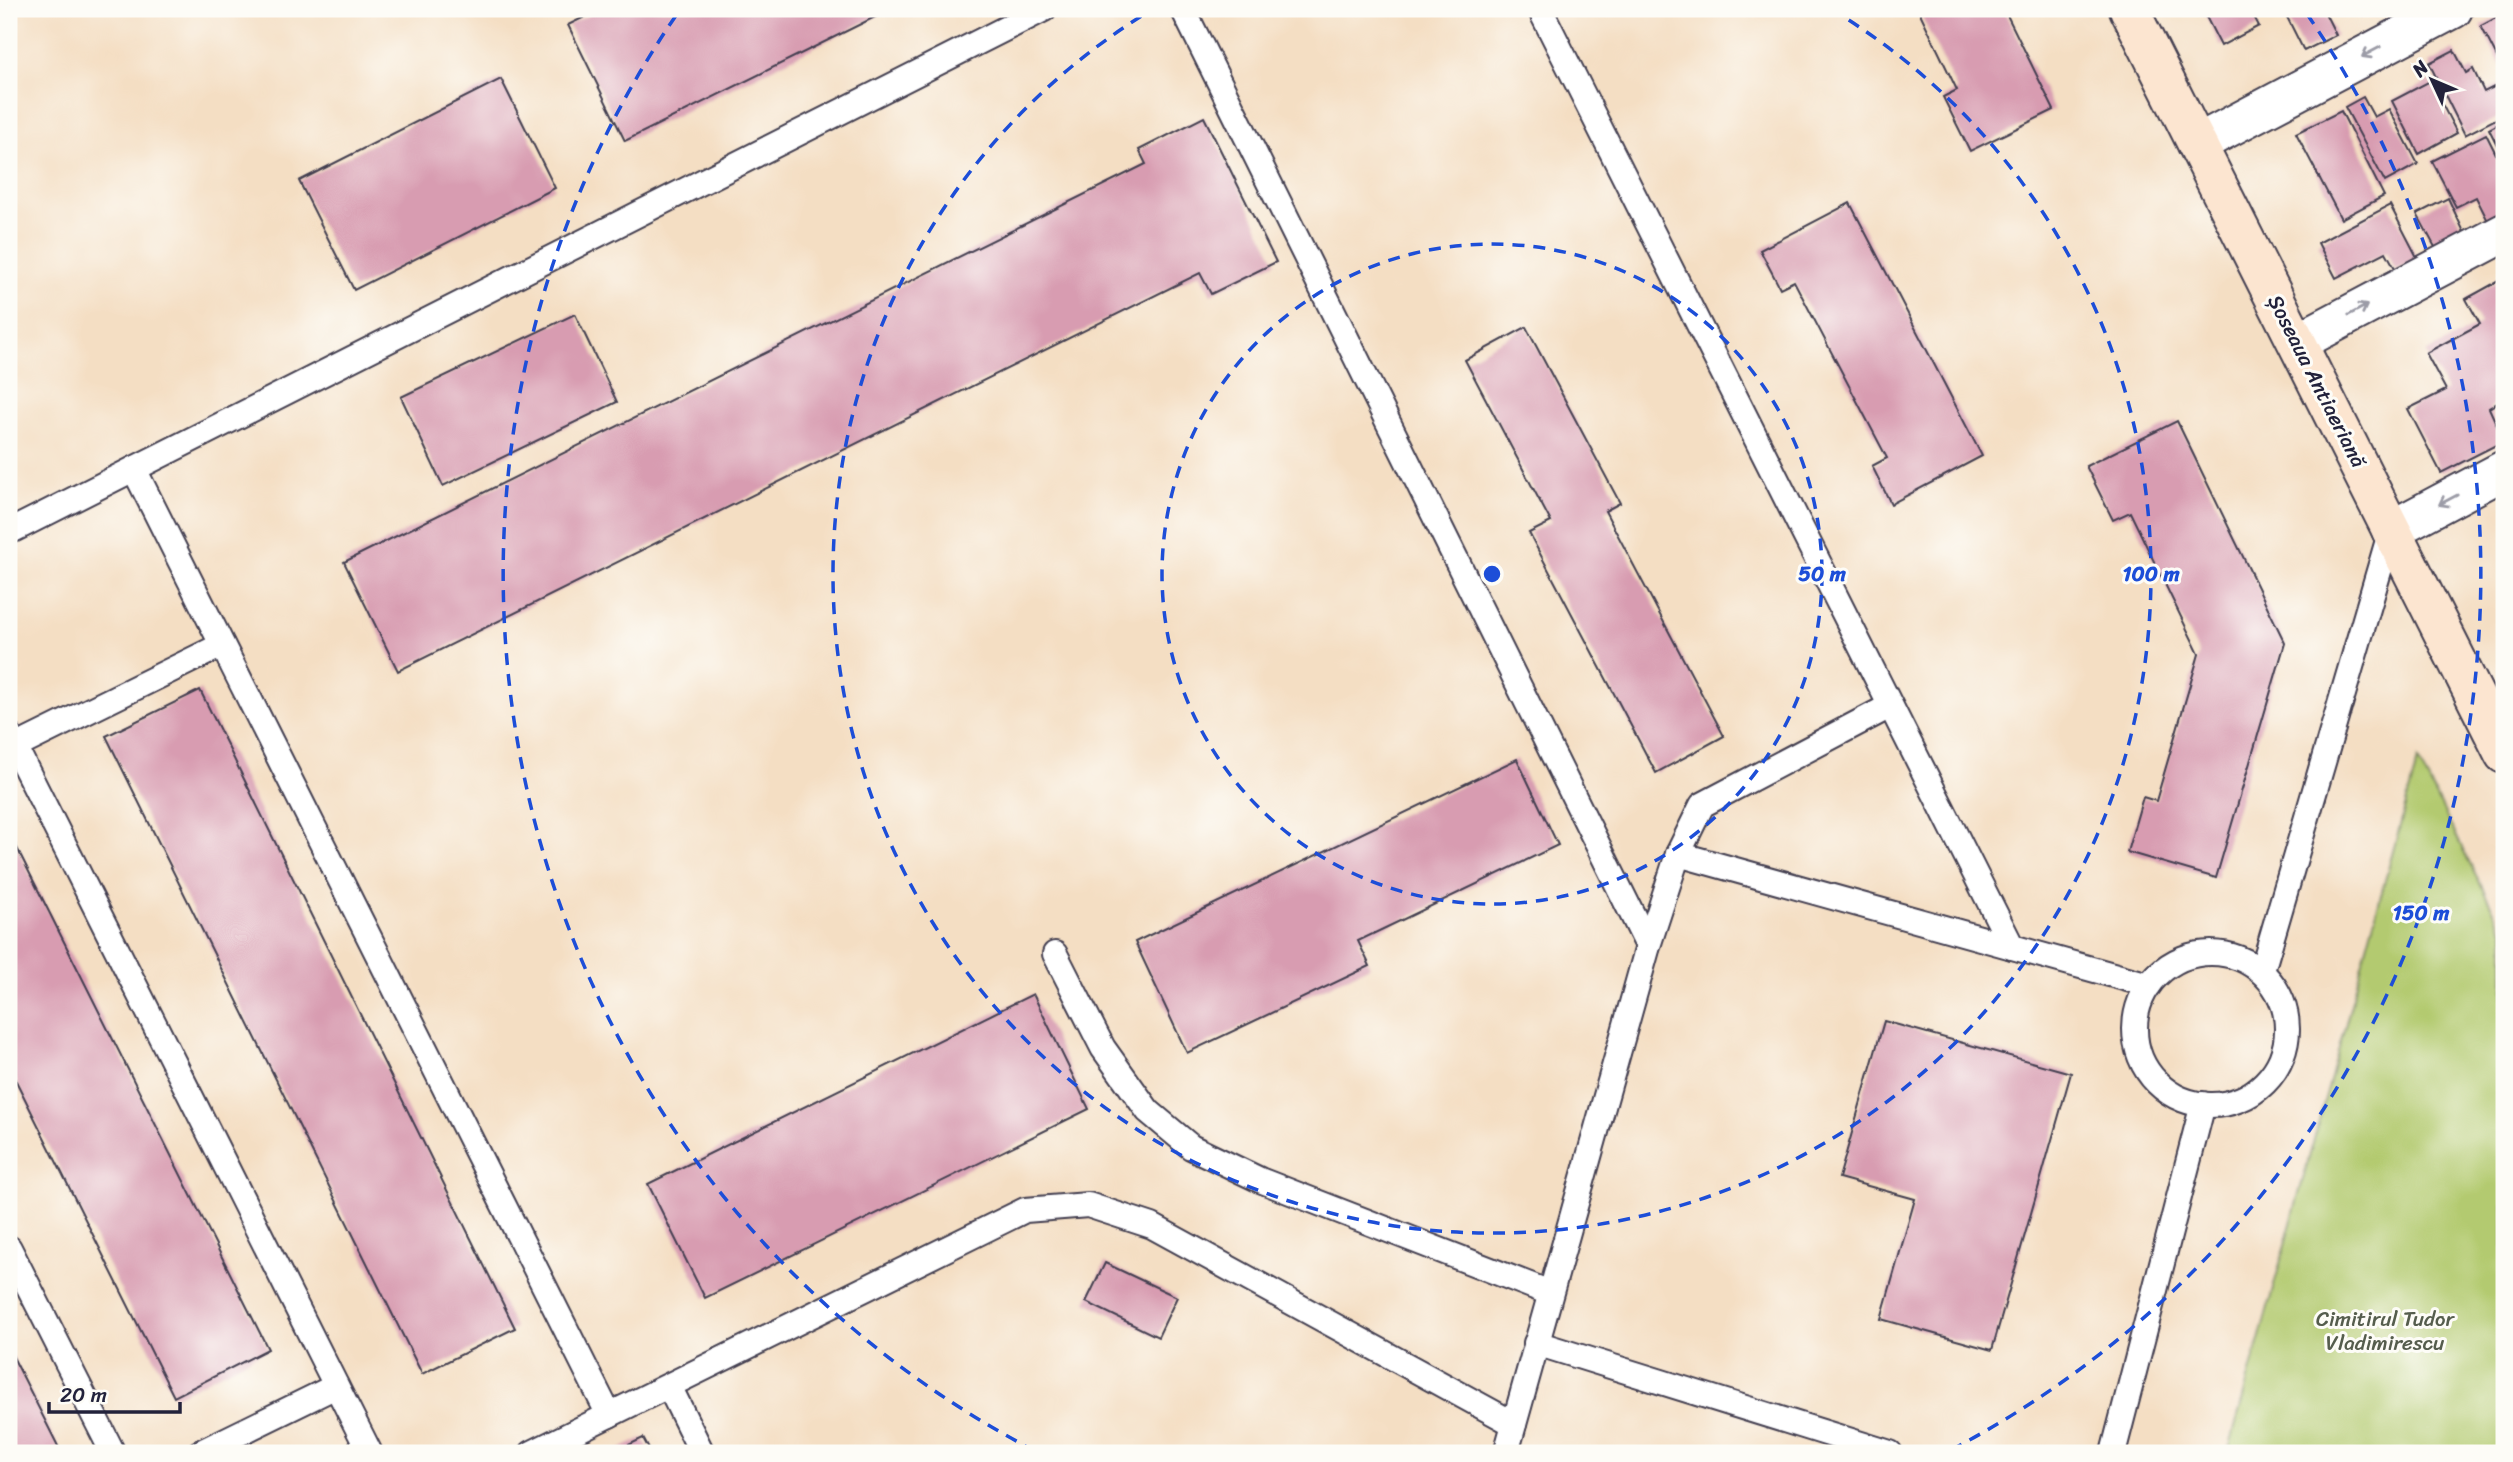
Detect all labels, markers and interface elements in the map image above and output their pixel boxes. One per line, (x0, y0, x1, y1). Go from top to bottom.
one-way arrow (2361, 46, 2382, 59)
north arrow (2398, 46, 2468, 116)
text: N (2403, 52, 2437, 85)
street label: Șoseaua Antiaeriană (2257, 288, 2378, 476)
one-way arrow (2347, 303, 2368, 316)
one-way arrow (2438, 494, 2459, 507)
text: 50 m (1798, 555, 1847, 593)
text: 100 m (2122, 555, 2180, 593)
centre of rings (1480, 562, 1504, 586)
text: 150 m (2393, 894, 2450, 932)
park label: Cimitirul Tudor Vladimirescu (2316, 1300, 2455, 1362)
scale bar (49, 1371, 180, 1415)
text: 20 m (60, 1376, 107, 1414)

